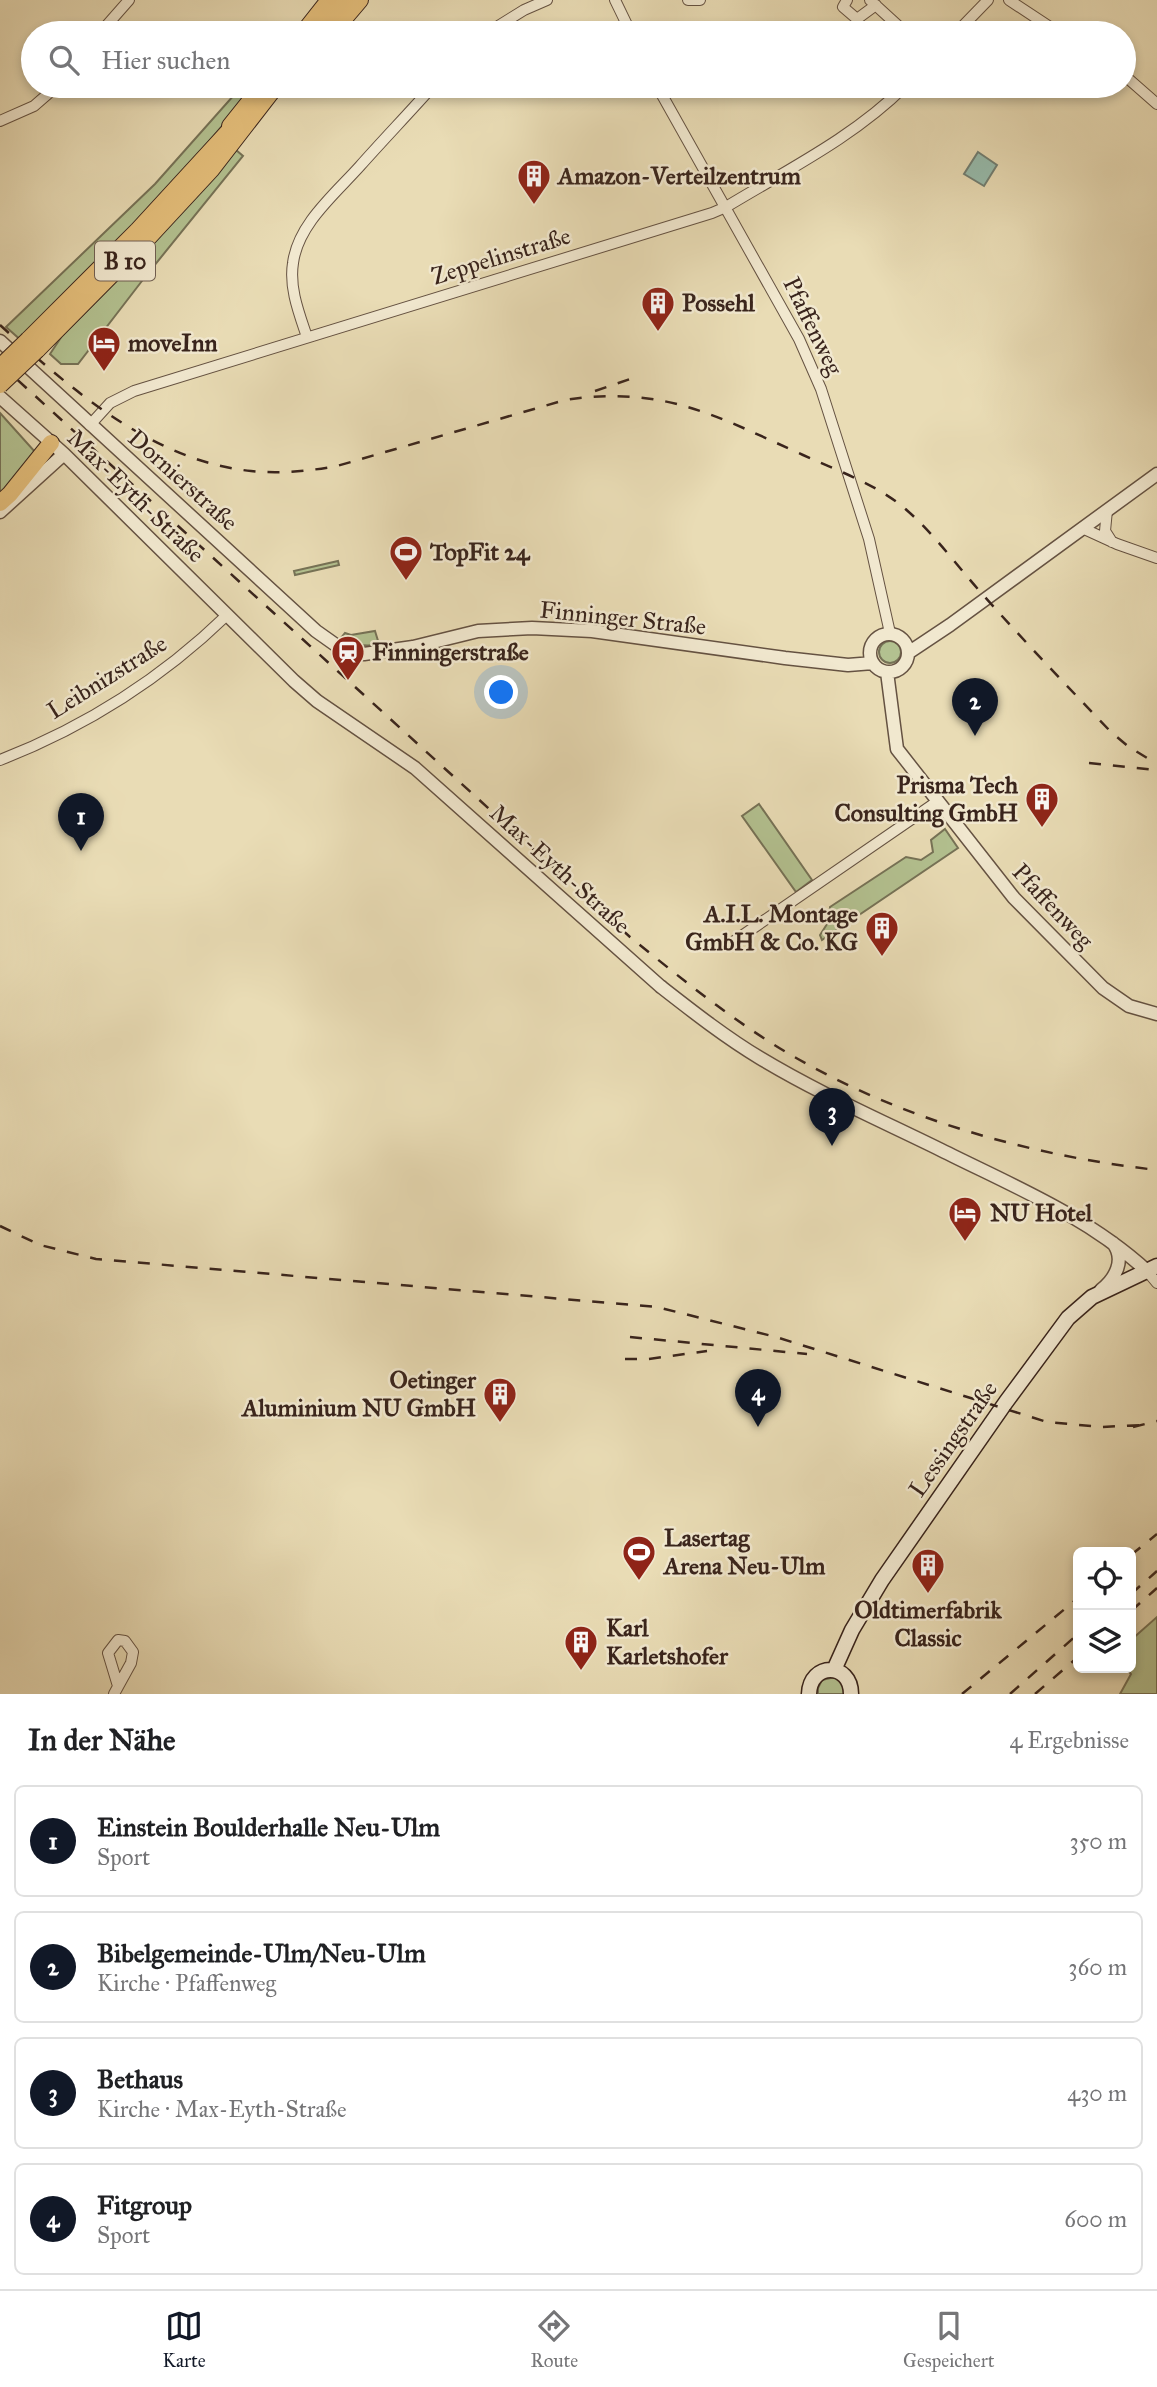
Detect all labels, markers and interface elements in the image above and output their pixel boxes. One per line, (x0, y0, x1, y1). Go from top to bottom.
search box (21, 21, 1136, 98)
icon: search (45, 41, 83, 79)
text: Hier suchen (101, 44, 230, 76)
building icon: Amazon-Verteilzentrum (515, 157, 553, 206)
place label: Amazon-Verteilzentrum (556, 161, 802, 191)
street label: Zeppelinstraße (428, 221, 574, 291)
road number: B 10 (95, 242, 155, 280)
street label: Pfaffenweg (776, 272, 850, 381)
building icon: Possehl (639, 284, 677, 333)
place label: Possehl (682, 288, 755, 318)
hotel icon: moveInn (85, 324, 123, 373)
place label: moveInn (127, 328, 217, 358)
street label: Max-Eyth-Straße (61, 423, 211, 569)
street label: Dornierstraße (122, 423, 244, 537)
sports icon: TopFit 24 (387, 533, 425, 582)
place label: TopFit 24 (429, 537, 531, 567)
street label: Finninger Straße (538, 594, 708, 642)
street label: Leibnizstraße (42, 628, 172, 726)
station icon: Finningerstraße (329, 633, 367, 682)
place label: Finningerstraße (372, 637, 529, 667)
your location (484, 675, 518, 709)
pin: 2 (952, 678, 998, 736)
place label: Prisma Tech Consulting GmbH (834, 770, 1019, 828)
building icon: Prisma Tech Consulting GmbH (1023, 780, 1061, 829)
pin: 1 (58, 793, 104, 851)
street label: Max-Eyth-Straße (483, 798, 637, 940)
street label: Pfaffenweg (1006, 857, 1101, 955)
place label: A.I.L. Montage GmbH & Co. KG (685, 899, 858, 957)
building icon: A.I.L. Montage GmbH & Co. KG (863, 909, 901, 958)
pin: 3 (809, 1088, 855, 1146)
hotel icon: NU Hotel (946, 1194, 984, 1243)
place label: NU Hotel (990, 1198, 1093, 1228)
place label: Oetinger Aluminium NU GmbH (240, 1365, 477, 1423)
pin: 4 (735, 1369, 781, 1427)
building icon: Oetinger Aluminium NU GmbH (481, 1375, 519, 1424)
street label: Lessingstraße (902, 1375, 1004, 1503)
place label: Lasertag Arena Neu-Ulm (662, 1523, 826, 1581)
sports icon: Lasertag Arena Neu-Ulm (620, 1533, 658, 1582)
building icon: Oldtimerfabrik Classic (909, 1546, 947, 1595)
map controls (1073, 1547, 1136, 1673)
button: locate (1073, 1547, 1136, 1610)
place label: Oldtimerfabrik Classic (854, 1595, 1003, 1653)
button: layers (1073, 1610, 1136, 1673)
place label: Karl Karletshofer (606, 1613, 729, 1671)
building icon: Karl Karletshofer (562, 1623, 600, 1672)
text: In der Nähe (28, 1722, 176, 1758)
text: 4 Ergebnisse (1010, 1726, 1129, 1754)
text: Einstein Boulderhalle Neu-Ulm (97, 1811, 440, 1843)
text: 1 (48, 1827, 58, 1855)
text: 350 m (1069, 1827, 1127, 1855)
text: Sport (97, 1843, 150, 1871)
text: Bibelgemeinde-Ulm/Neu-Ulm (97, 1937, 426, 1969)
text: 2 (47, 1953, 59, 1981)
text: 360 m (1068, 1953, 1127, 1981)
text: Kirche · Pfaffenweg (97, 1969, 276, 1997)
text: Bethaus (97, 2063, 183, 2095)
text: 3 (48, 2079, 58, 2107)
text: 430 m (1067, 2079, 1127, 2107)
text: Kirche · Max-Eyth-Straße (97, 2095, 347, 2123)
text: Fitgroup (97, 2189, 192, 2221)
text: 4 (47, 2205, 59, 2233)
text: 600 m (1064, 2205, 1127, 2233)
text: Sport (97, 2221, 150, 2249)
tab: Karte (162, 2307, 206, 2372)
tab: Route (531, 2307, 578, 2372)
tab: Gespeichert (903, 2307, 995, 2372)

